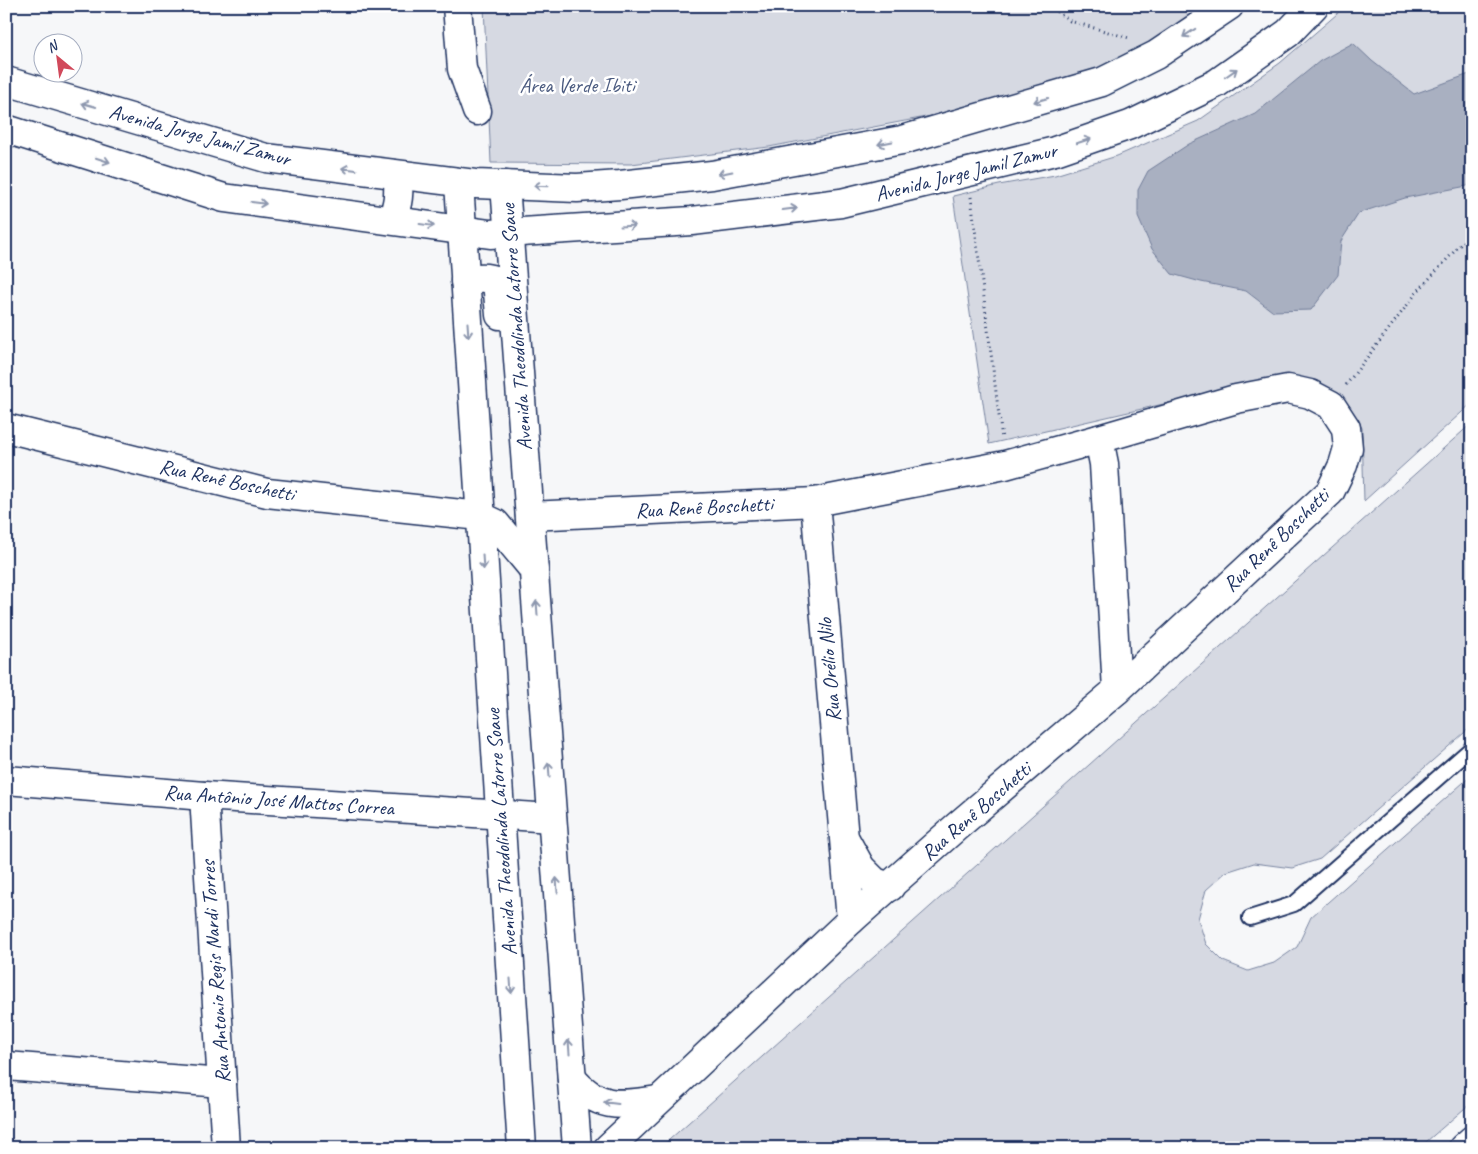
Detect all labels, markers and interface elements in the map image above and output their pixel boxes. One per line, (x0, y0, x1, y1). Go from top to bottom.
one-way arrow (1182, 29, 1196, 39)
north arrow (32, 32, 82, 82)
text: N (44, 36, 62, 57)
one-way arrow (1224, 68, 1238, 78)
park label: Área Verde Ibiti (519, 72, 638, 98)
one-way arrow (1034, 95, 1050, 105)
street label: Avenida Jorge Jamil Zamur (107, 98, 295, 172)
one-way arrow (82, 100, 98, 110)
street label: Avenida Jorge Jamil Zamur (872, 136, 1061, 207)
one-way arrow (1076, 136, 1091, 145)
one-way arrow (877, 139, 893, 148)
one-way arrow (94, 155, 110, 165)
one-way arrow (341, 163, 357, 173)
one-way arrow (718, 169, 734, 178)
one-way arrow (533, 182, 549, 191)
one-way arrow (251, 198, 267, 208)
street label: Avenida Theodolinda Latorre Soave (494, 202, 538, 451)
one-way arrow (782, 204, 798, 214)
one-way arrow (419, 220, 435, 230)
one-way arrow (620, 221, 636, 230)
one-way arrow (463, 322, 473, 338)
street label: Rua Renê Boschetti (157, 453, 300, 508)
street label: Rua Renê Boschetti (1217, 481, 1337, 597)
street label: Rua Renê Boschetti (635, 490, 776, 524)
one-way arrow (479, 554, 488, 570)
one-way arrow (532, 600, 541, 616)
street label: Rua Orélio Nilo (811, 615, 846, 723)
street label: Avenida Theodolinda Latorre Soave (479, 707, 523, 956)
street label: Rua Renê Boschetti (916, 754, 1039, 866)
one-way arrow (544, 762, 553, 778)
street label: Rua Antônio José Mattos Correa (163, 779, 396, 821)
street label: Rua Antonio Regis Nardi Torres (194, 858, 236, 1084)
one-way arrow (553, 877, 562, 893)
one-way arrow (506, 977, 515, 993)
one-way arrow (565, 1039, 574, 1055)
one-way arrow (603, 1097, 619, 1107)

